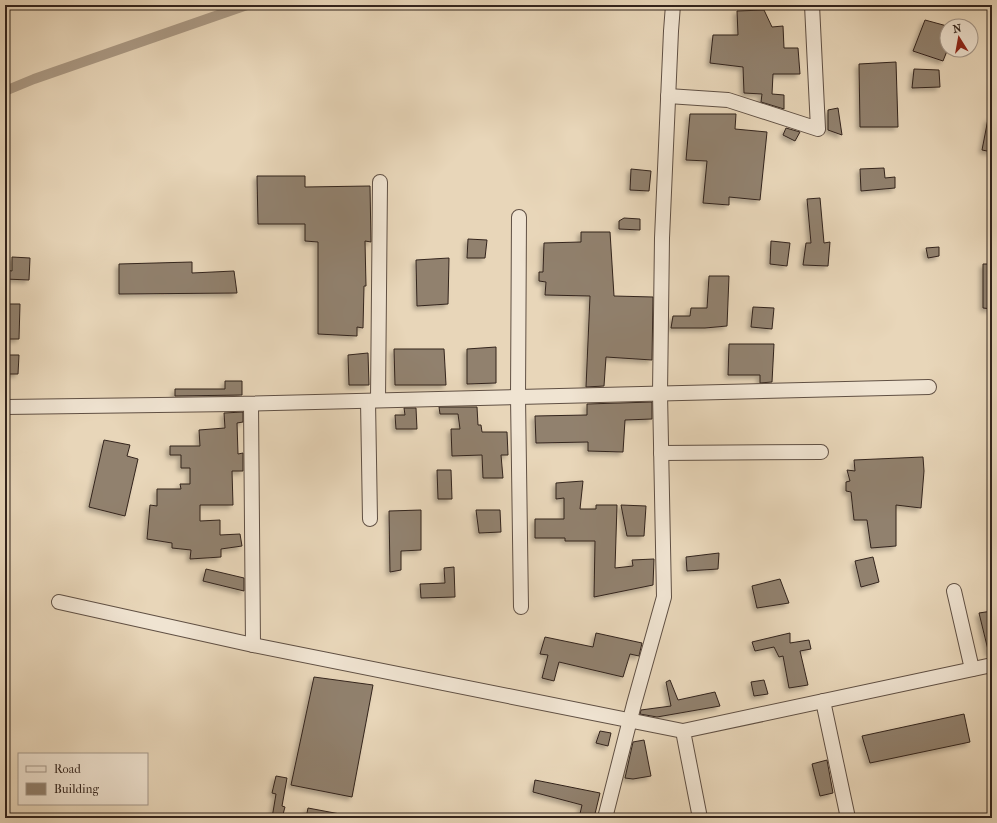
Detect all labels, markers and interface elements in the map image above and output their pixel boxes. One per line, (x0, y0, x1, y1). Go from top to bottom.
north arrow (939, 18, 979, 58)
text: N (952, 21, 963, 36)
legend (18, 753, 148, 805)
text: Road (54, 762, 81, 776)
text: Building (54, 782, 99, 796)

